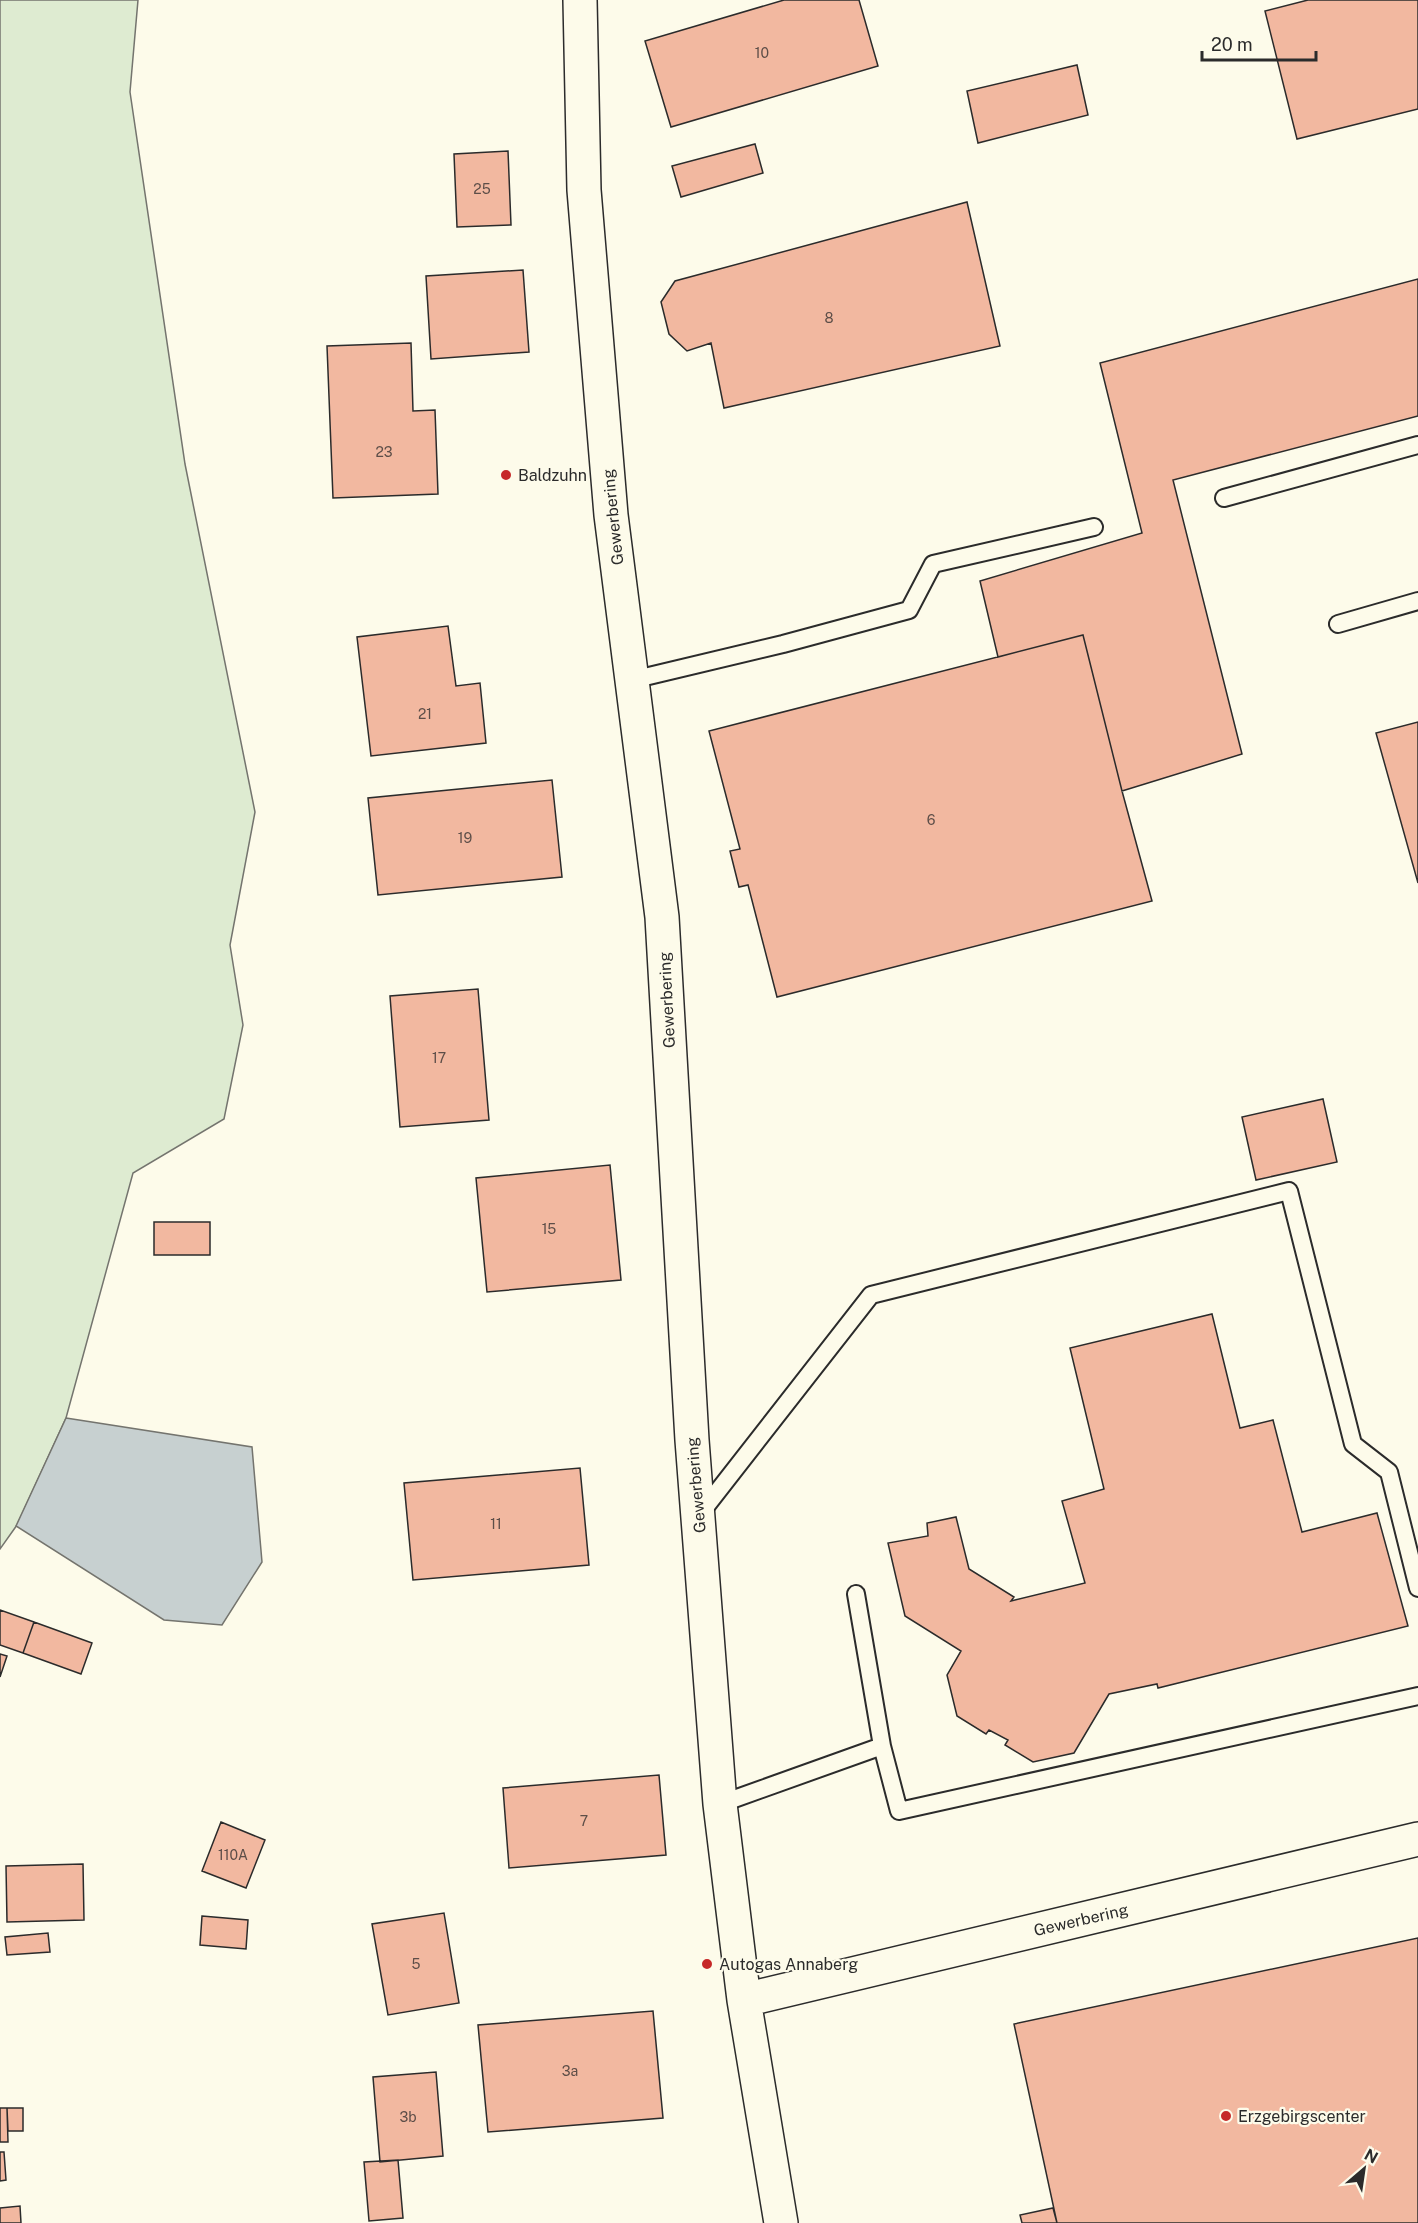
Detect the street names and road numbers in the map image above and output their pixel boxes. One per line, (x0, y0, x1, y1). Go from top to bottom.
street label: Gewerbering (599, 468, 627, 566)
street label: Gewerbering (655, 951, 679, 1049)
street label: Gewerbering (682, 1436, 710, 1534)
street label: Gewerbering (1032, 1900, 1130, 1940)

